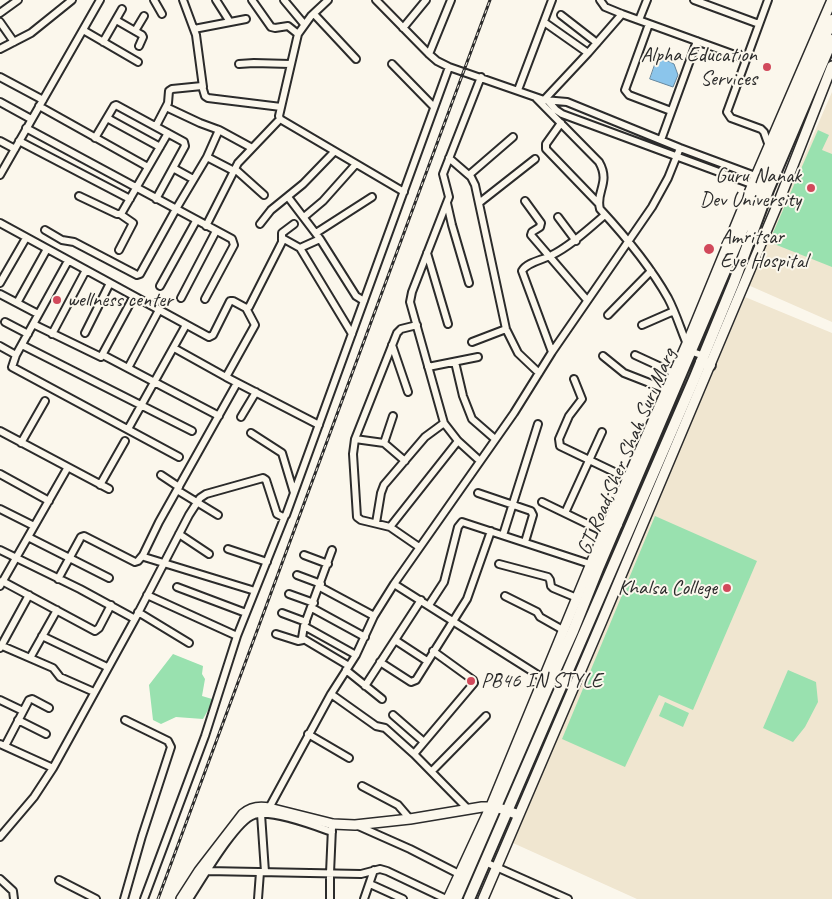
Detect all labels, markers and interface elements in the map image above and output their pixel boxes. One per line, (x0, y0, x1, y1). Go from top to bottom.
place label: Alpha Education Services (641, 42, 757, 92)
marker: Alpha Education Services (761, 61, 773, 73)
place label: Guru Nanak Dev University (700, 163, 801, 213)
marker: Guru Nanak Dev University (805, 182, 817, 194)
place label: Amritsar Eye Hospital (720, 224, 808, 274)
marker: Amritsar Eye Hospital (702, 242, 716, 256)
place label: wellness center (67, 287, 173, 313)
marker: wellness center (51, 294, 63, 306)
street label: GT Road;Sher Shah Suri Marg (572, 345, 682, 559)
place label: Khalsa College (618, 575, 717, 601)
marker: Khalsa College (721, 582, 733, 594)
place label: PB46 IN STYLE (481, 668, 602, 694)
marker: PB46 IN STYLE (465, 675, 477, 687)

